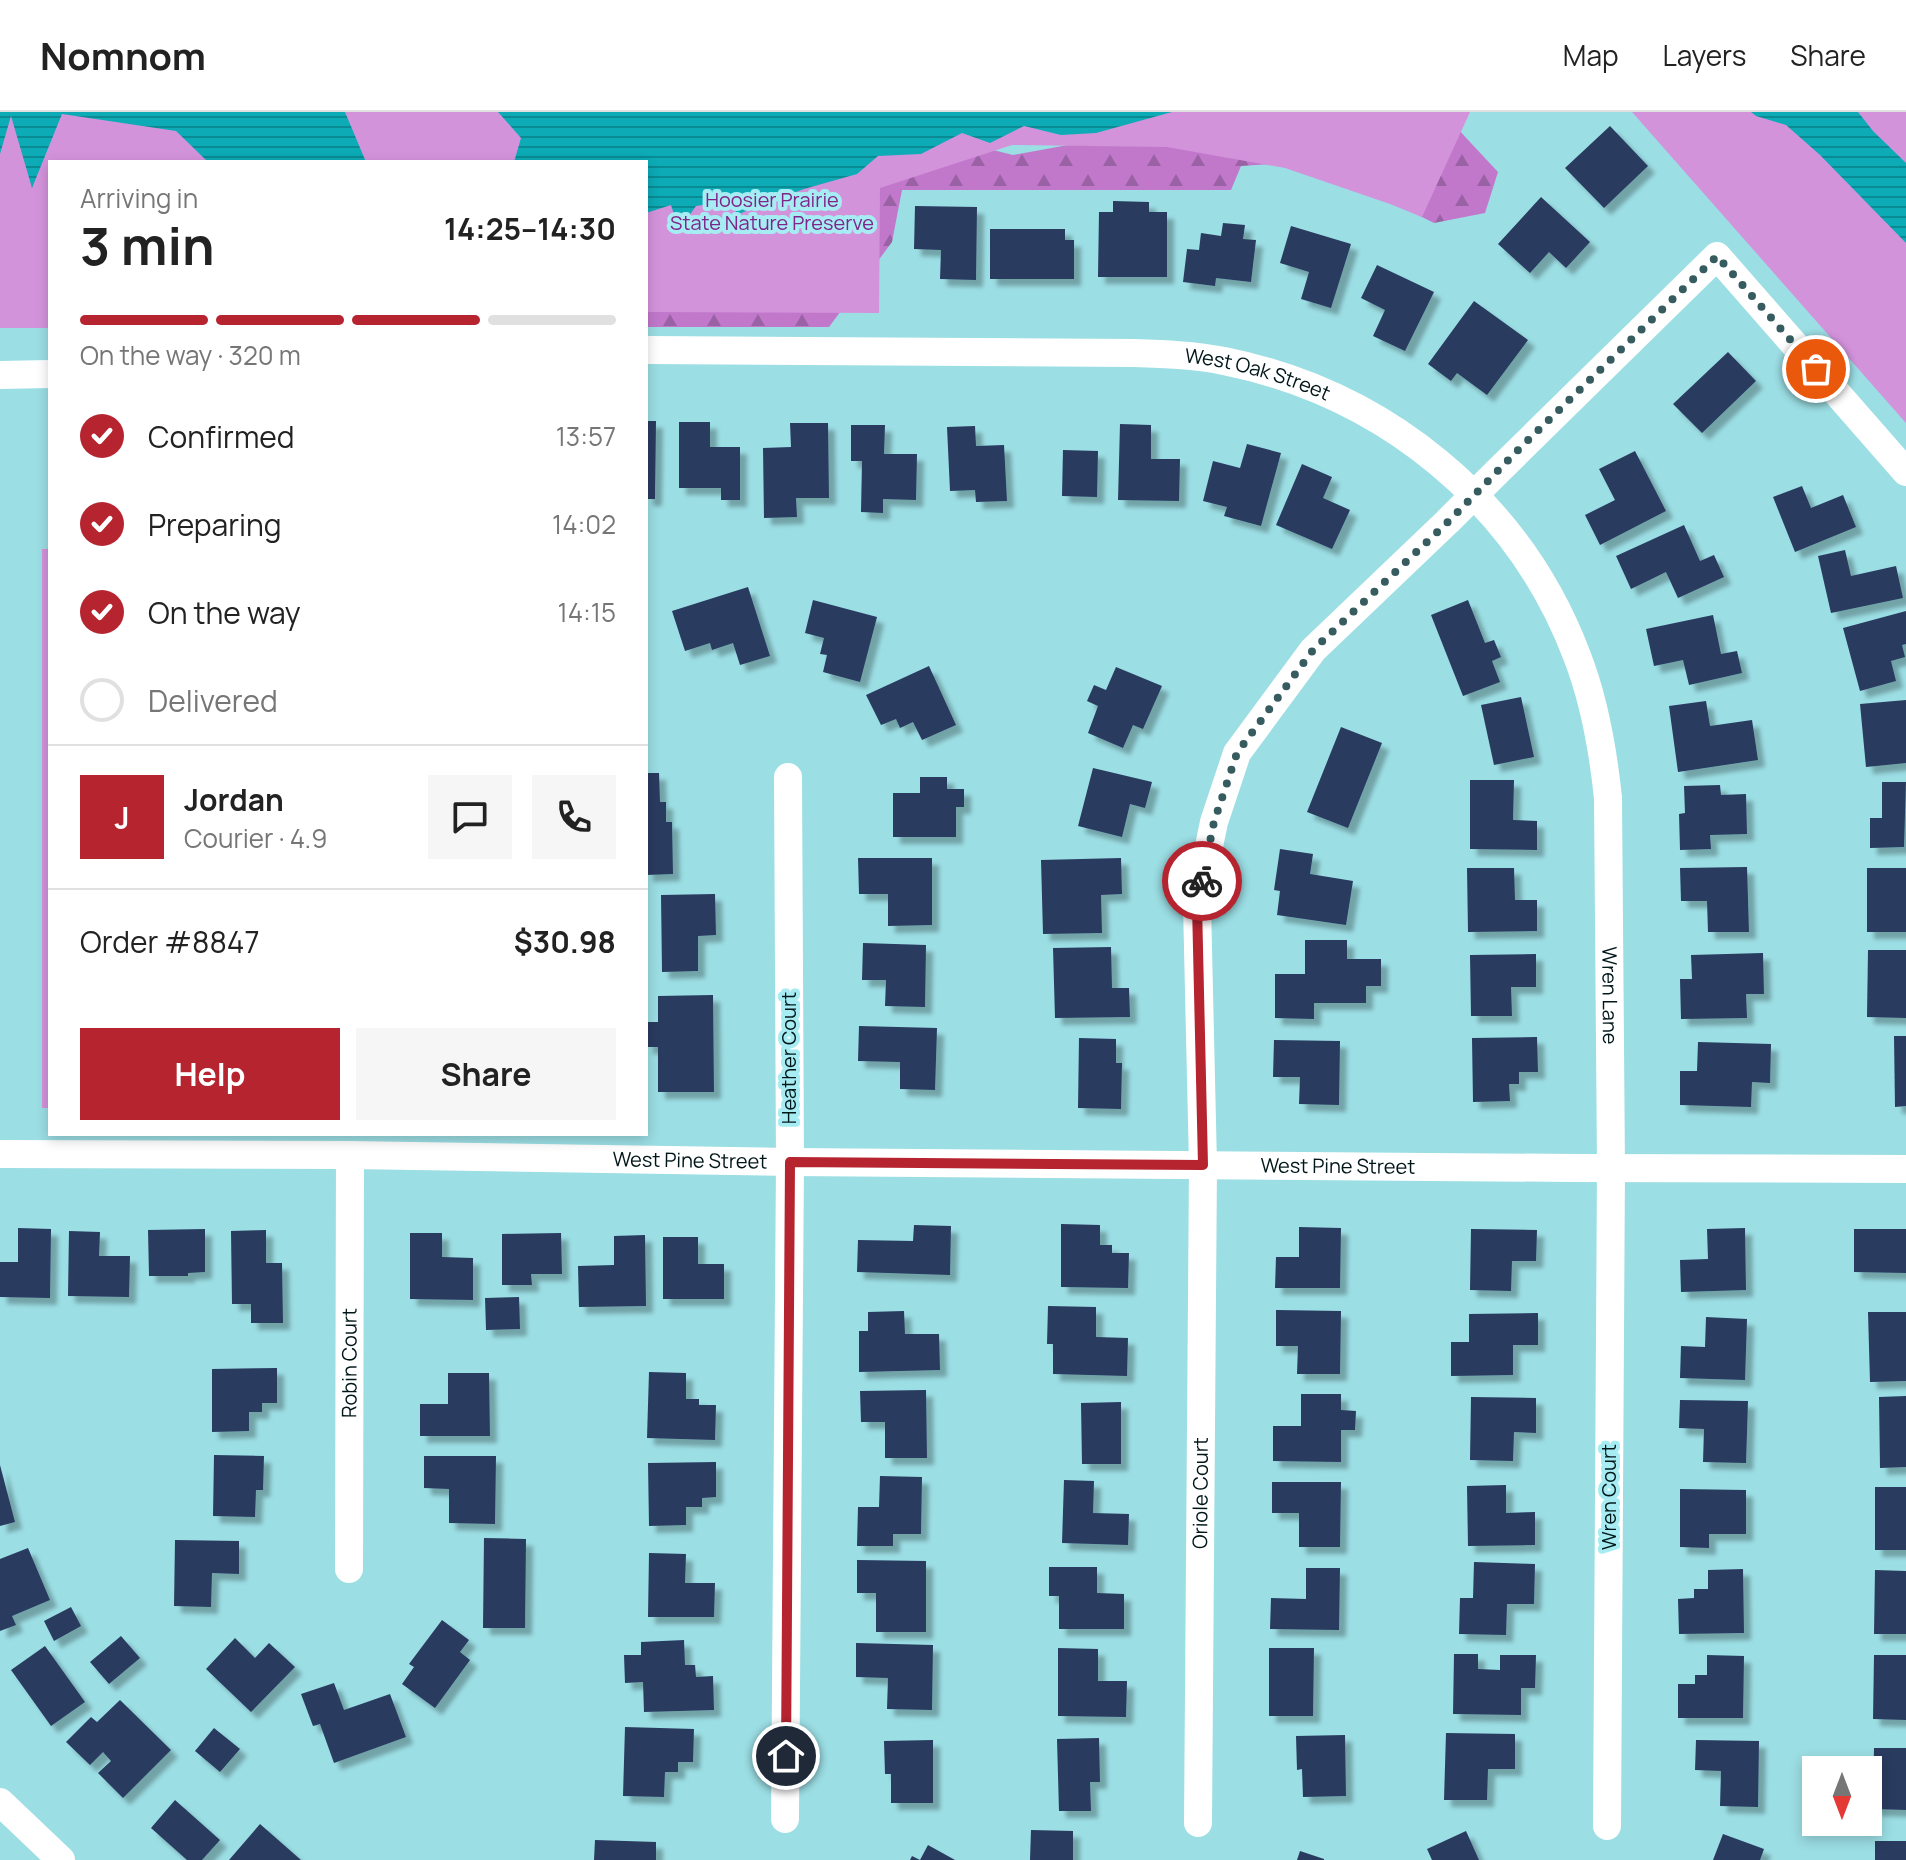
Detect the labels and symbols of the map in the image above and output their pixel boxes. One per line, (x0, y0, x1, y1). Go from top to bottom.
park label: Hoosier Prairie State Nature Preserve (670, 186, 874, 236)
pin (1782, 335, 1850, 403)
street label: West Oak Street (1184, 342, 1335, 406)
courier (1162, 841, 1242, 921)
street label: Wren Lane (1596, 946, 1624, 1045)
street label: Heather Court (775, 992, 802, 1124)
street label: West Pine Street (612, 1145, 768, 1175)
street label: West Pine Street (1260, 1152, 1415, 1180)
street label: Robin Court (335, 1308, 363, 1418)
street label: Oriole Court (1186, 1437, 1214, 1549)
street label: Wren Court (1595, 1444, 1622, 1550)
pin (752, 1722, 820, 1790)
north arrow (1802, 1756, 1882, 1836)

